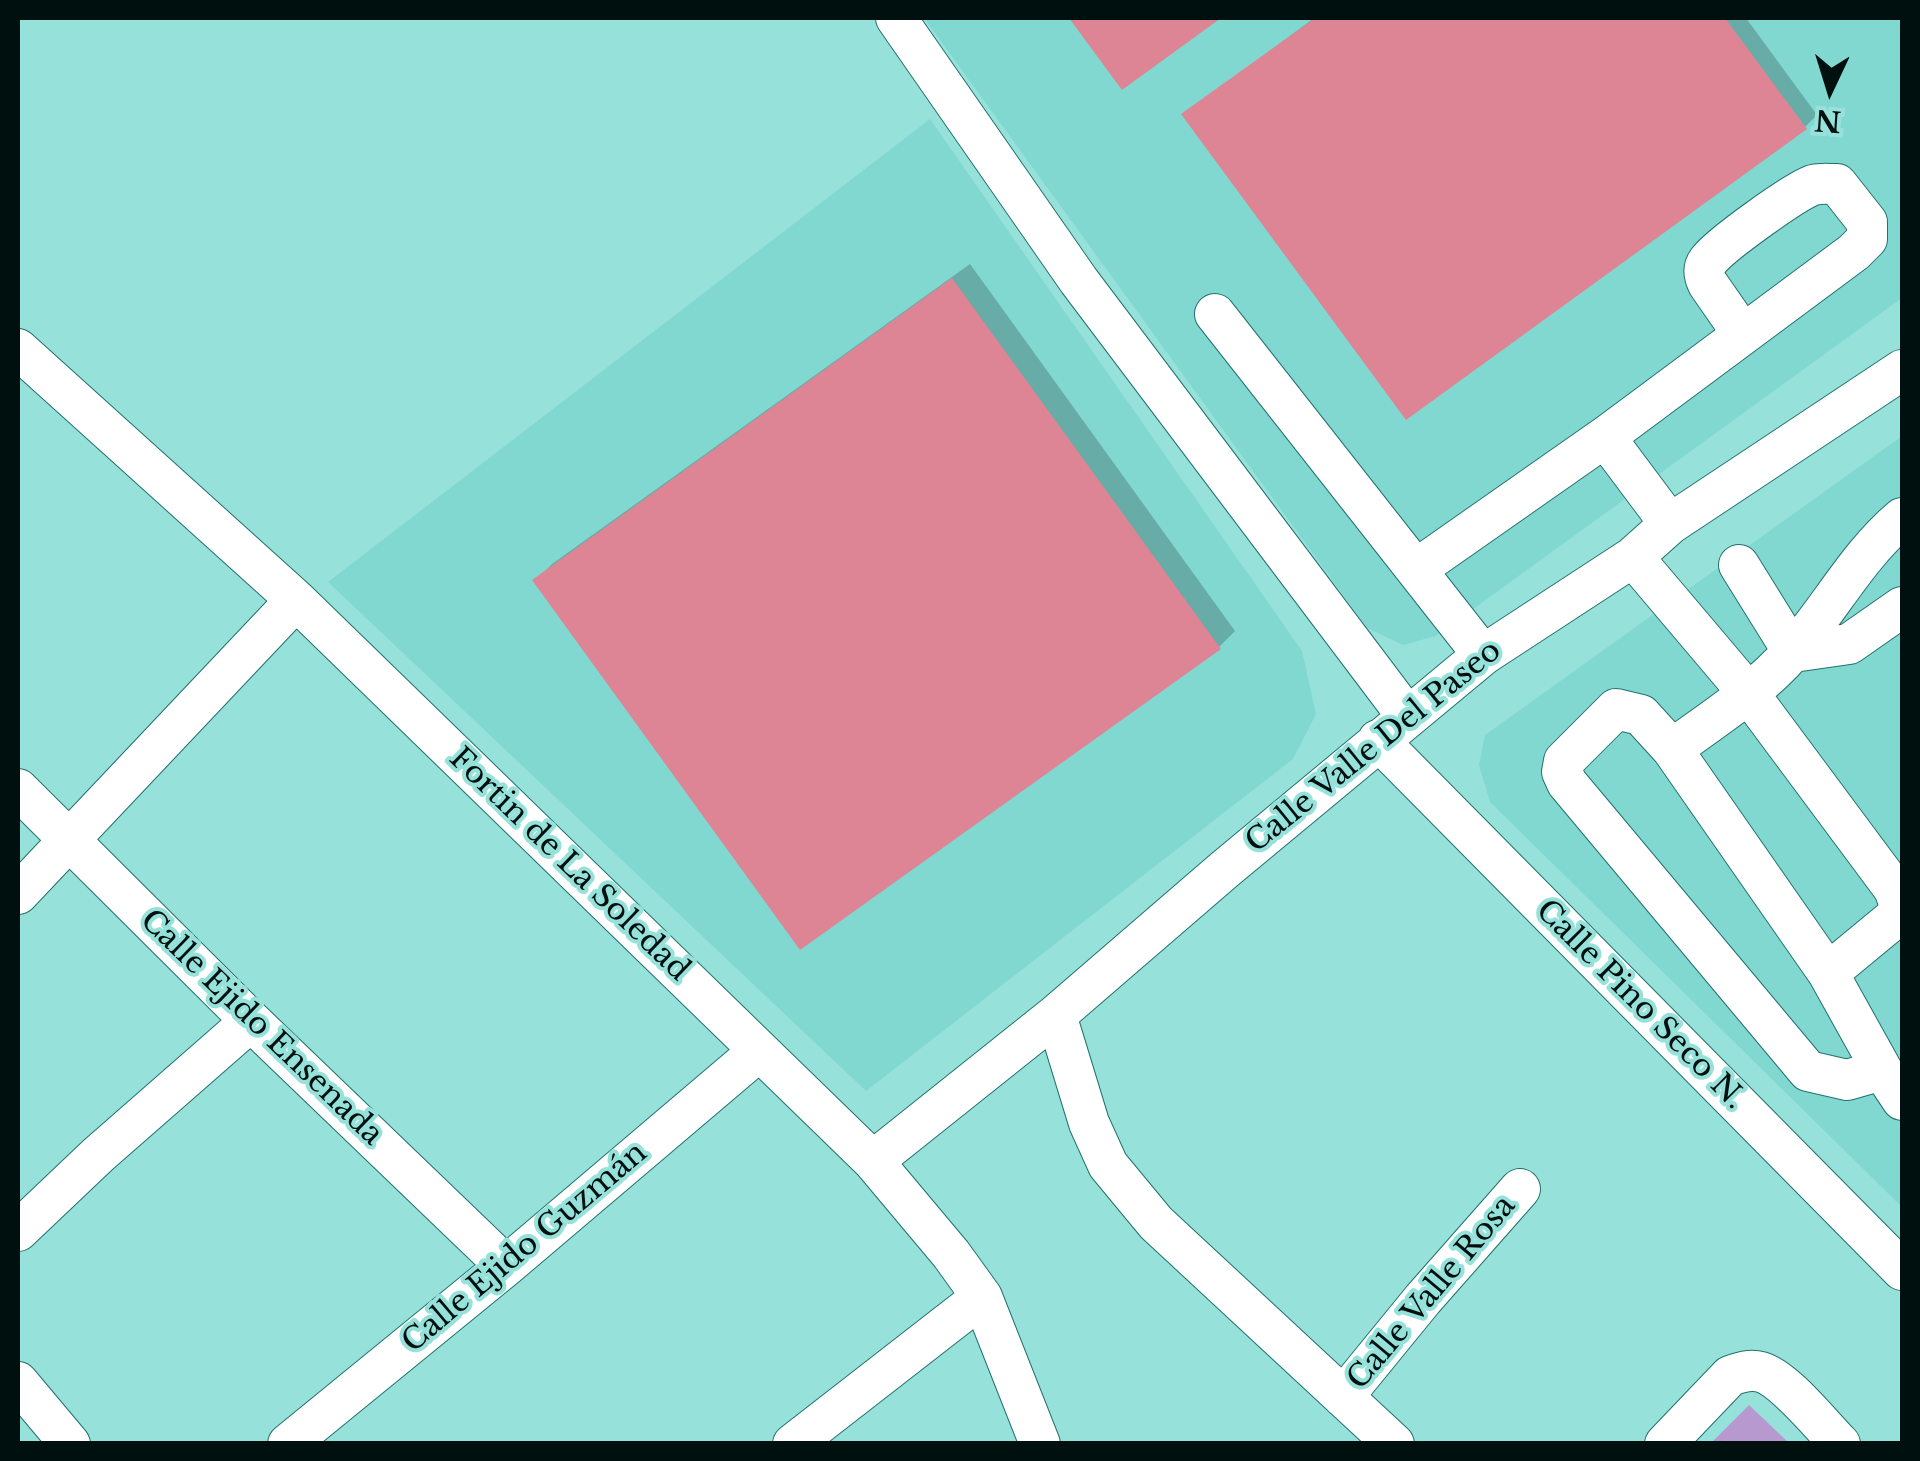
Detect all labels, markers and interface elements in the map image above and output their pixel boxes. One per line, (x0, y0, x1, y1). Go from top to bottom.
north arrow (1780, 40, 1880, 140)
text: N (1814, 102, 1842, 139)
street label: Calle Valle Del Paseo (1239, 633, 1509, 861)
street label: Fortin de La Soledad (441, 741, 697, 989)
street label: Calle Pino Seco N. (1528, 893, 1752, 1117)
street label: Calle Ejido Ensenada (132, 903, 390, 1153)
street label: Calle Ejido Guzmán (395, 1135, 655, 1361)
street label: Calle Valle Rosa (1341, 1189, 1523, 1397)

